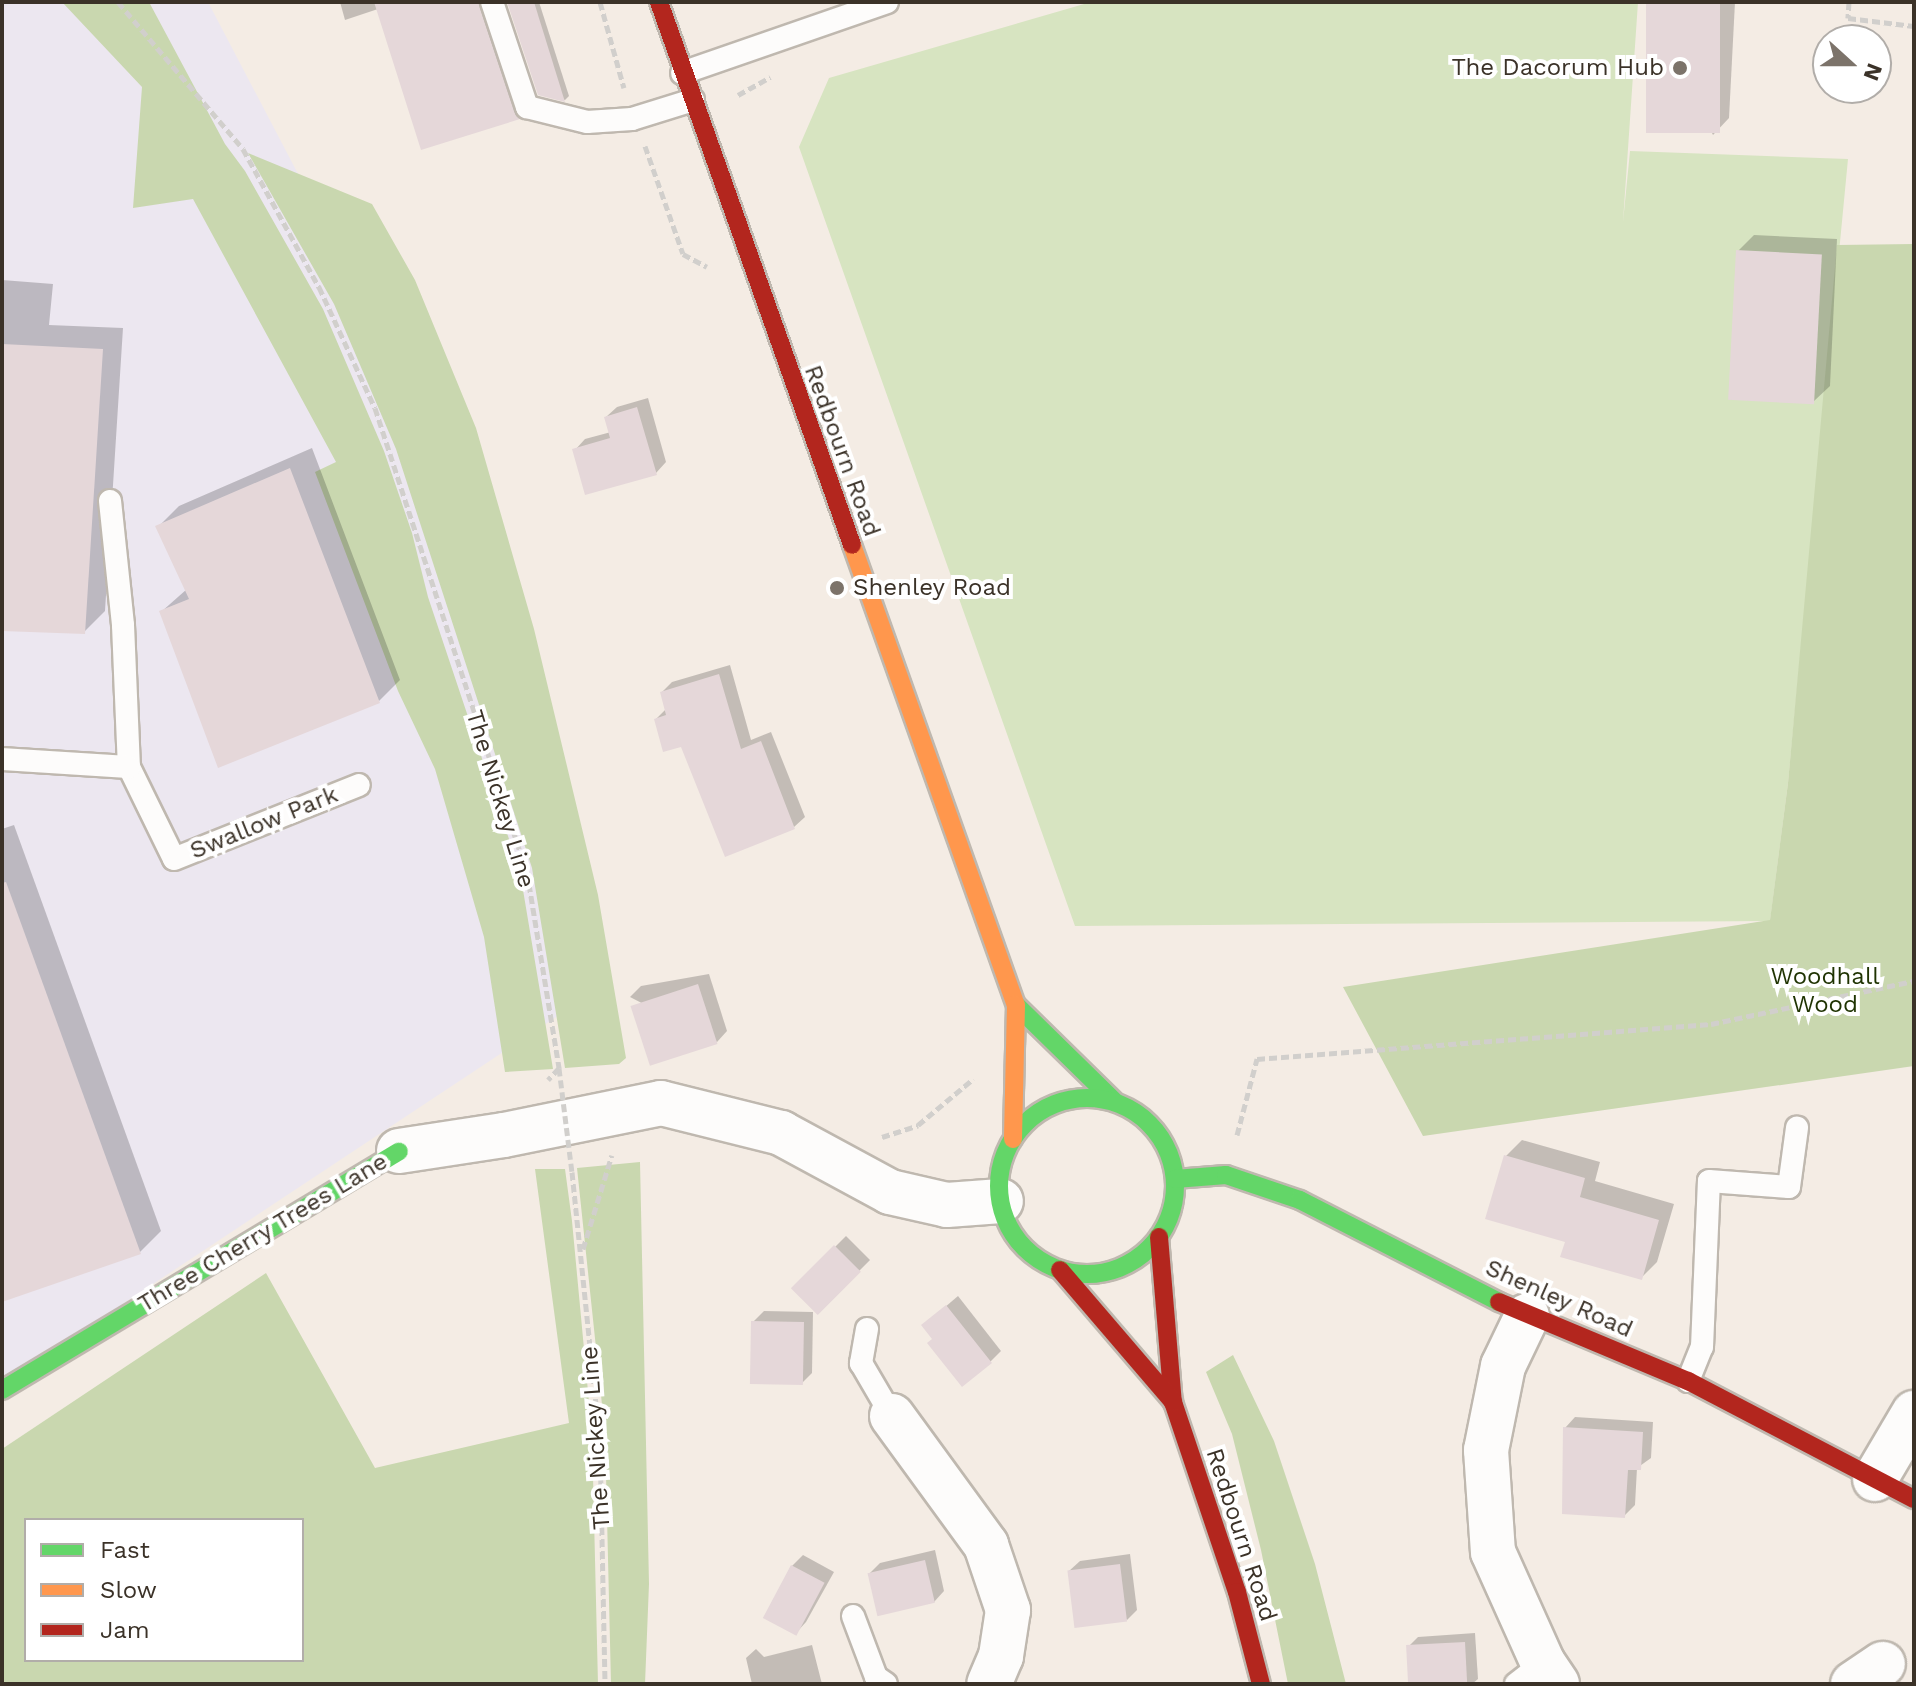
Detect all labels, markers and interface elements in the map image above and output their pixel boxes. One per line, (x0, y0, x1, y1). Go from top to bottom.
north arrow (1812, 24, 1892, 104)
place label: The Dacorum Hub (1451, 54, 1664, 82)
marker: The Dacorum Hub (1671, 59, 1689, 77)
text: N (1858, 60, 1888, 84)
street label: Redbourn Road (798, 361, 886, 541)
place label: Shenley Road (853, 574, 1012, 602)
marker: Shenley Road (828, 579, 846, 597)
street label: The Nickey Line (459, 706, 541, 892)
street label: Swallow Park (186, 780, 342, 866)
park label: Woodhall Wood (1770, 963, 1880, 1019)
street label: Three Cherry Trees Lane (133, 1147, 393, 1319)
street label: Shenley Road (1481, 1254, 1637, 1344)
street label: The Nickey Line (575, 1345, 617, 1531)
street label: Redbourn Road (1199, 1445, 1283, 1625)
legend (24, 1518, 304, 1662)
text: Fast (100, 1536, 150, 1564)
text: Slow (100, 1576, 157, 1604)
text: Jam (100, 1616, 150, 1644)

